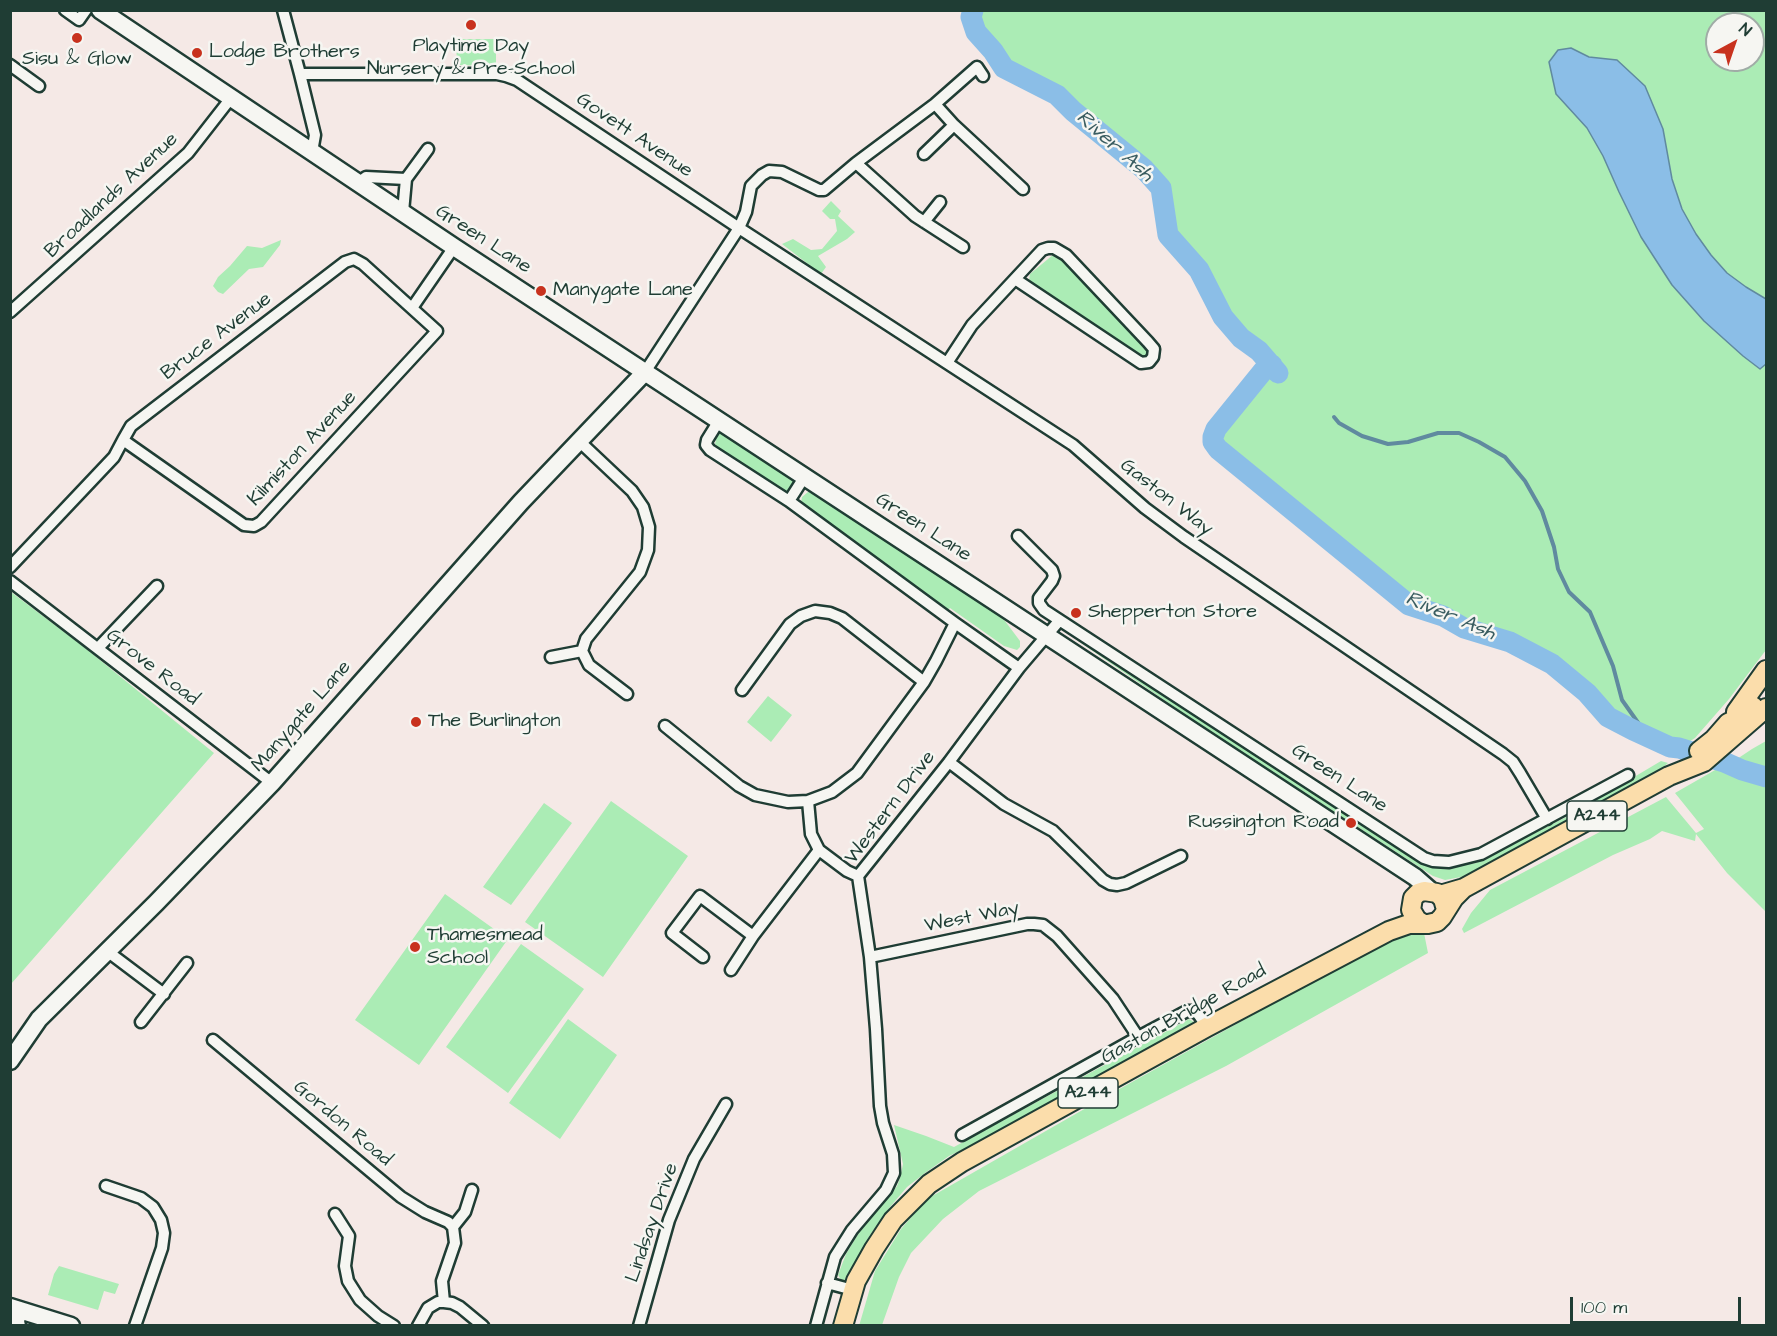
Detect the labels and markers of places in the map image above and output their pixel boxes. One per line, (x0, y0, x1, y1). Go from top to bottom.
marker: Playtime Day Nursery & Pre-School (464, 18, 478, 32)
marker: Sisu & Glow (70, 31, 84, 45)
place label: Playtime Day Nursery & Pre-School (367, 35, 575, 82)
place label: Lodge Brothers (209, 41, 360, 65)
marker: Lodge Brothers (190, 46, 204, 60)
place label: Sisu & Glow (22, 48, 132, 72)
place label: Manygate Lane (553, 279, 693, 303)
marker: Manygate Lane (534, 284, 548, 298)
place label: Shepperton Store (1088, 601, 1257, 625)
marker: Shepperton Store (1069, 606, 1083, 620)
place label: The Burlington (428, 710, 560, 734)
marker: The Burlington (409, 715, 423, 729)
place label: Russington Road (1188, 811, 1339, 835)
marker: Russington Road (1344, 816, 1358, 830)
place label: Thamesmead School (427, 924, 543, 971)
marker: Thamesmead School (408, 940, 422, 954)

